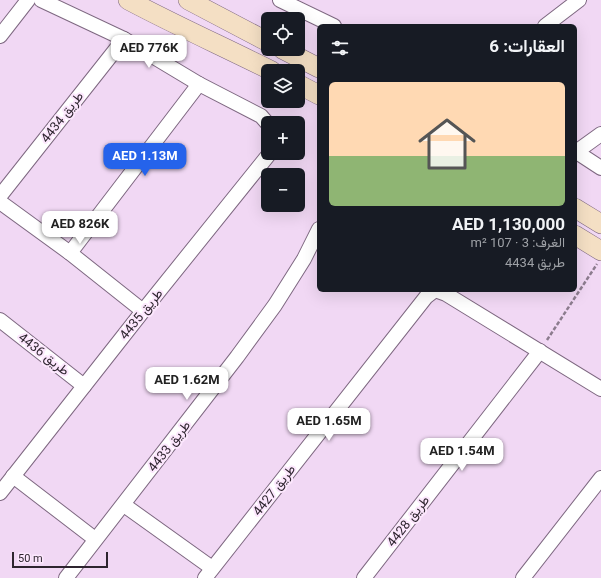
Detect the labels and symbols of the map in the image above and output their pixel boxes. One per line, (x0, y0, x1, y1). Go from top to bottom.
pin: AED 776K (108, 35, 190, 69)
street label: طريق 4434 (38, 89, 87, 146)
pin: AED 1.13M (99, 143, 191, 177)
pin: AED 826K (39, 211, 121, 245)
street label: طريق 4435 (116, 286, 166, 343)
street label: طريق 4436 (15, 330, 72, 379)
pin: AED 1.62M (141, 367, 233, 401)
pin: AED 1.65M (283, 408, 375, 442)
street label: طريق 4433 (145, 418, 194, 475)
pin: AED 1.54M (416, 438, 508, 472)
street label: طريق 4427 (250, 462, 299, 519)
street label: طريق 4428 (384, 493, 433, 550)
scale bar (12, 550, 108, 569)

